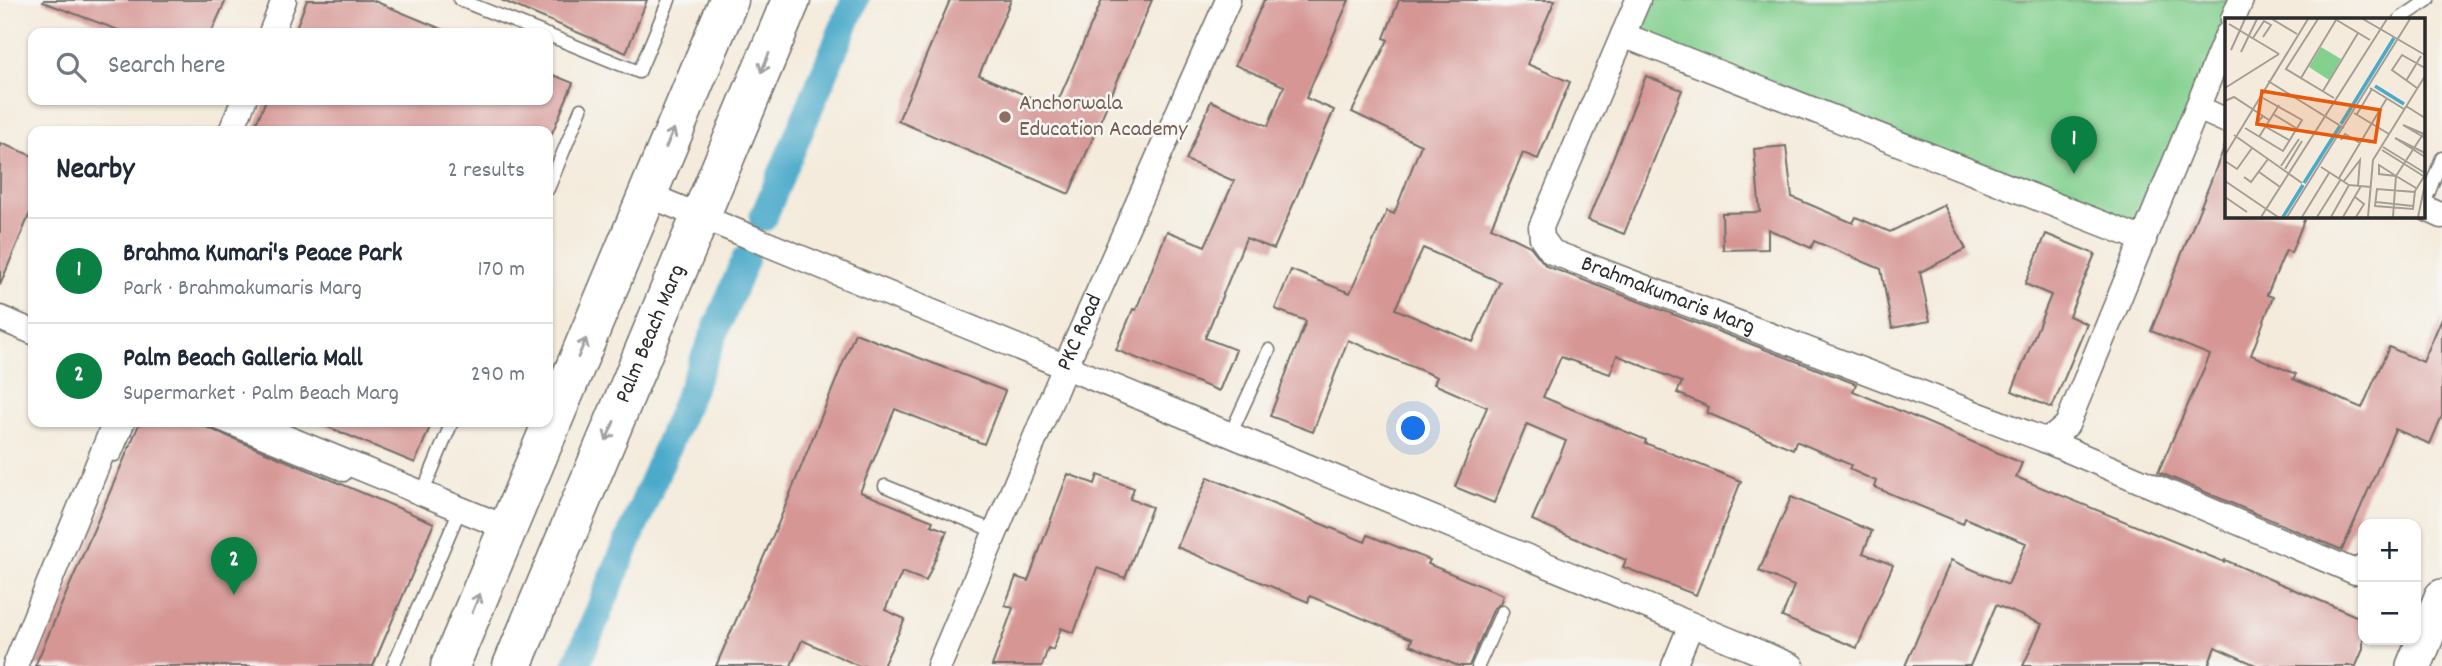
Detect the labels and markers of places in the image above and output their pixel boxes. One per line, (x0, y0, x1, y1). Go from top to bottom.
place label: Anchorwala Education Academy (1019, 88, 1188, 147)
marker: Anchorwala Education Academy (997, 109, 1013, 125)
pin: 1 (2051, 116, 2097, 174)
pin: 2 (211, 537, 257, 595)

